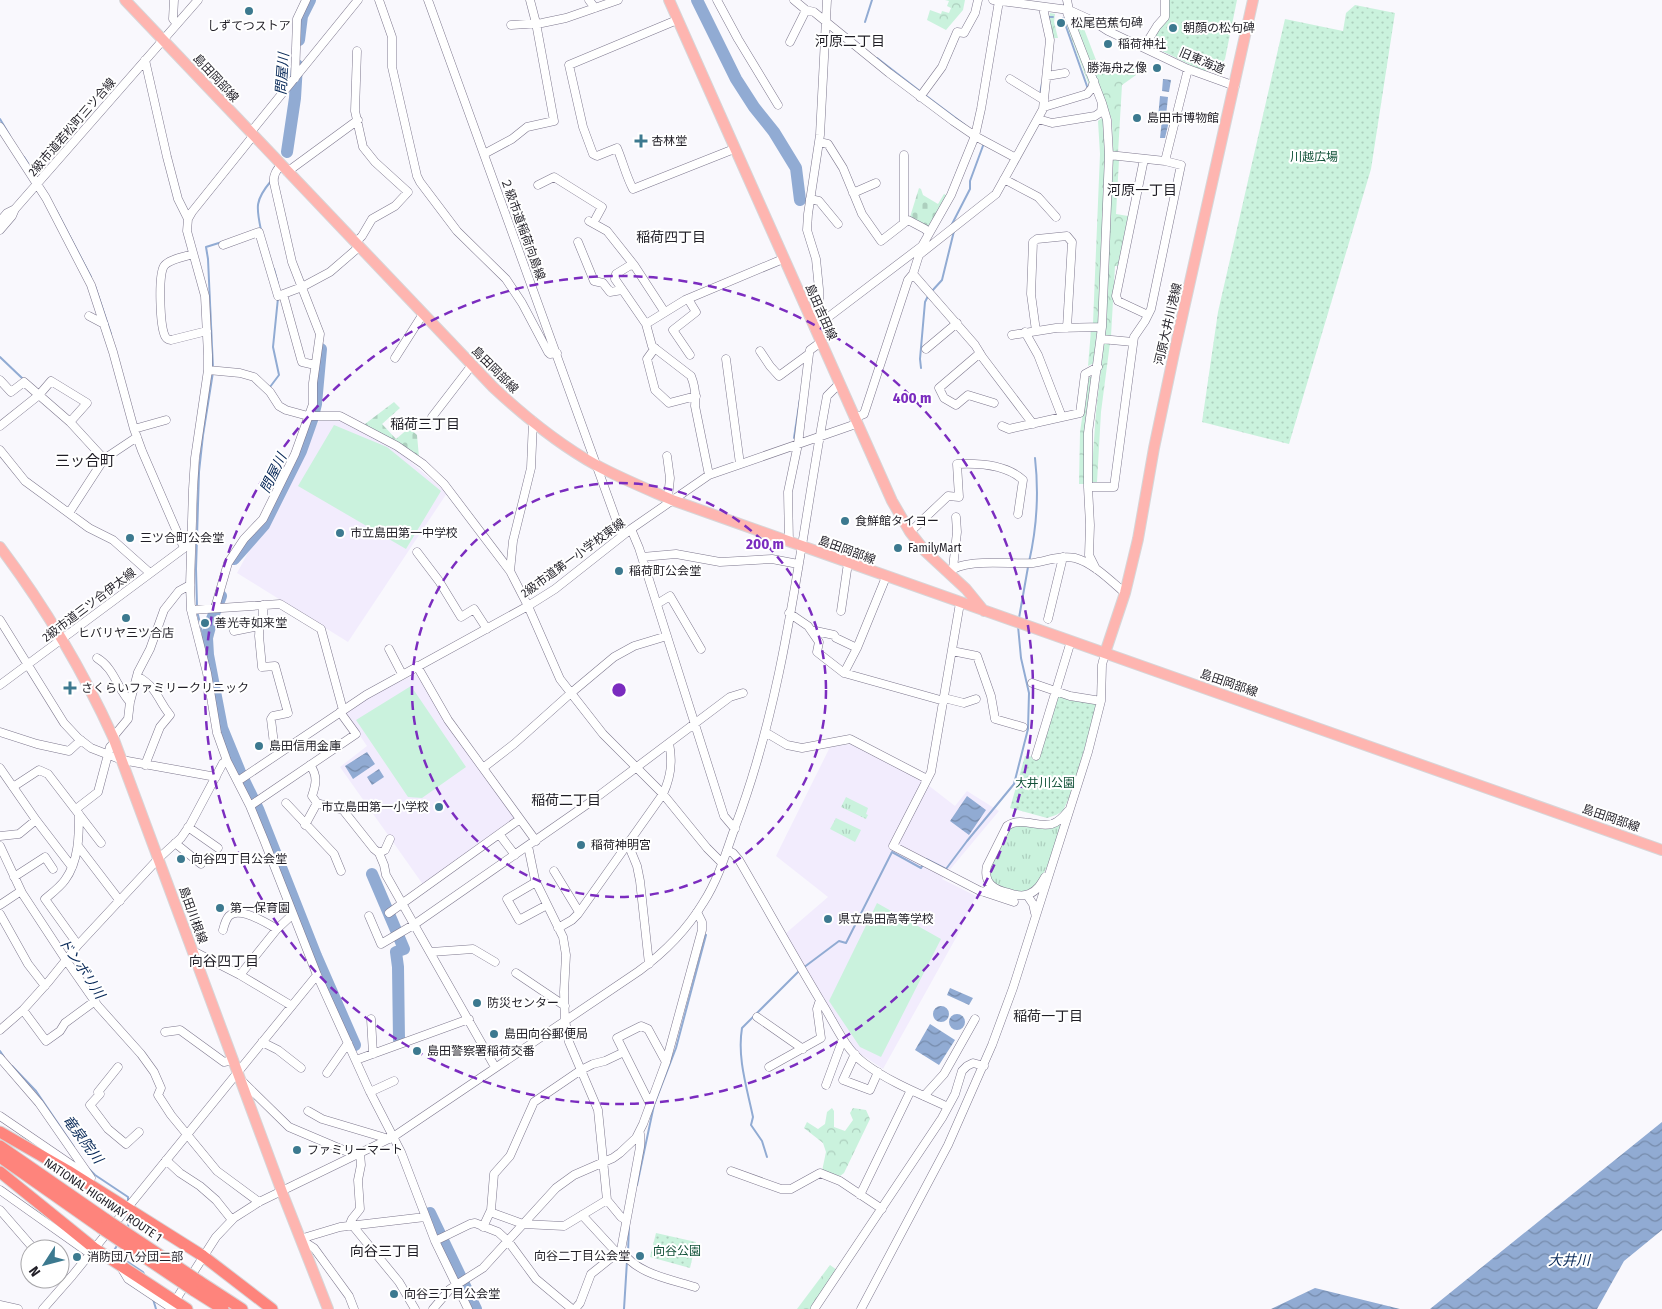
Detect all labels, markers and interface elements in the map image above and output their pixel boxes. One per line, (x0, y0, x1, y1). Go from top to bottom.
marker: しずてつストア (243, 5, 255, 17)
place label: 松尾芭蕉句碑 (1071, 16, 1143, 30)
marker: 松尾芭蕉句碑 (1055, 17, 1067, 29)
place label: しずてつストア (207, 19, 291, 33)
place label: 朝顔の松句碑 (1183, 21, 1255, 35)
marker: 朝顔の松句碑 (1167, 22, 1179, 34)
district label: 河原二丁目 (815, 33, 885, 50)
place label: 稲荷神社 (1118, 37, 1166, 51)
marker: 稲荷神社 (1102, 38, 1114, 50)
street label: 旧東海道 (1177, 45, 1227, 77)
water label: 問屋川 (273, 50, 293, 96)
street label: 島田岡部線 (190, 51, 242, 105)
place label: 勝海舟之像 (1087, 61, 1147, 75)
marker: 勝海舟之像 (1151, 62, 1163, 74)
street label: 2級市道若松町三ツ合線 (26, 75, 118, 179)
place label: 島田市博物館 (1147, 111, 1219, 125)
marker: 島田市博物館 (1131, 112, 1143, 124)
place label: 杏林堂 (651, 134, 687, 148)
marker: 杏林堂 (635, 135, 647, 147)
park label: 川越広場 (1290, 150, 1338, 164)
street label: ２級市道稲荷向島線 (498, 176, 548, 282)
district label: 河原一丁目 (1107, 182, 1177, 199)
district label: 稲荷四丁目 (636, 229, 706, 246)
street label: 河原大井川港線 (1152, 281, 1184, 367)
street label: 島田吉田線 (802, 282, 840, 342)
street label: 島田岡部線 (469, 344, 521, 396)
text: 400 m (893, 389, 931, 407)
district label: 稲荷三丁目 (390, 416, 460, 433)
water label: 問屋川 (257, 449, 291, 496)
district label: 三ッ合町 (55, 452, 115, 470)
place label: 食鮮館タイヨー (855, 514, 939, 528)
marker: 食鮮館タイヨー (839, 515, 851, 527)
street label: 2級市道第一小学校東線 (518, 516, 628, 600)
place label: 市立島田第一中学校 (350, 526, 458, 540)
marker: 市立島田第一中学校 (334, 527, 346, 539)
place label: 三ツ合町公会堂 (140, 531, 224, 545)
marker: 三ツ合町公会堂 (124, 532, 136, 544)
street label: 島田岡部線 (816, 533, 878, 567)
text: 200 m (745, 535, 784, 553)
place label: FamilyMart (908, 541, 962, 555)
marker: FamilyMart (892, 542, 904, 554)
place label: 稲荷町公会堂 (629, 564, 701, 578)
street label: 2級市道三ツ合伊太線 (40, 565, 138, 645)
marker: 稲荷町公会堂 (613, 565, 625, 577)
marker: ヒバリヤ三ツ合店 (120, 612, 132, 624)
place label: 善光寺如来堂 (215, 616, 287, 630)
marker: 善光寺如来堂 (199, 617, 211, 629)
place label: ヒバリヤ三ツ合店 (78, 626, 174, 640)
street label: 島田岡部線 (1198, 667, 1260, 699)
marker: さくらいファミリークリニック (63, 681, 77, 695)
place label: さくらいファミリークリニック (81, 681, 249, 695)
centre of rings (610, 681, 628, 699)
place label: 島田信用金庫 (269, 739, 341, 753)
marker: 島田信用金庫 (253, 740, 265, 752)
park label: 大井川公園 (1015, 776, 1075, 790)
district label: 稲荷二丁目 (531, 792, 601, 809)
place label: 市立島田第一小学校 (321, 800, 429, 814)
marker: 市立島田第一小学校 (433, 801, 445, 813)
street label: 島田岡部線 (1580, 802, 1642, 834)
place label: 稲荷神明宮 (591, 838, 651, 852)
marker: 稲荷神明宮 (575, 839, 587, 851)
place label: 向谷四丁目公会堂 (191, 852, 287, 866)
marker: 向谷四丁目公会堂 (175, 853, 187, 865)
street label: 島田川根線 (176, 884, 210, 946)
place label: 第一保育園 (230, 901, 290, 915)
marker: 第一保育園 (214, 902, 226, 914)
place label: 県立島田高等学校 (838, 912, 934, 926)
marker: 県立島田高等学校 (822, 913, 834, 925)
water label: ドンボリ川 (55, 935, 109, 1004)
district label: 向谷四丁目 (189, 953, 259, 970)
place label: 防災センター (487, 996, 559, 1010)
marker: 防災センター (471, 997, 483, 1009)
district label: 稲荷一丁目 (1013, 1008, 1083, 1025)
place label: 島田向谷郵便局 (504, 1027, 588, 1041)
marker: 島田向谷郵便局 (488, 1028, 500, 1040)
place label: 島田警察署稲荷交番 (427, 1044, 535, 1058)
marker: 島田警察署稲荷交番 (411, 1045, 423, 1057)
water label: 竜泉院川 (59, 1112, 107, 1168)
place label: ファミリーマート (307, 1143, 403, 1157)
marker: ファミリーマート (291, 1144, 303, 1156)
street label: NATIONAL HIGHWAY ROUTE 1 (42, 1155, 164, 1245)
north arrow (20, 1239, 70, 1289)
district label: 向谷三丁目 (350, 1243, 420, 1260)
park label: 向谷公園 (653, 1244, 701, 1258)
place label: 向谷二丁目公会堂 (534, 1249, 630, 1263)
place label: 消防団八分団二部 (87, 1250, 183, 1264)
marker: 向谷二丁目公会堂 (634, 1250, 646, 1262)
marker: 消防団八分団二部 (71, 1251, 83, 1263)
water label: 大井川 (1548, 1252, 1592, 1269)
text: N (26, 1263, 44, 1280)
place label: 向谷三丁目公会堂 (404, 1287, 500, 1301)
marker: 向谷三丁目公会堂 (388, 1288, 400, 1300)

